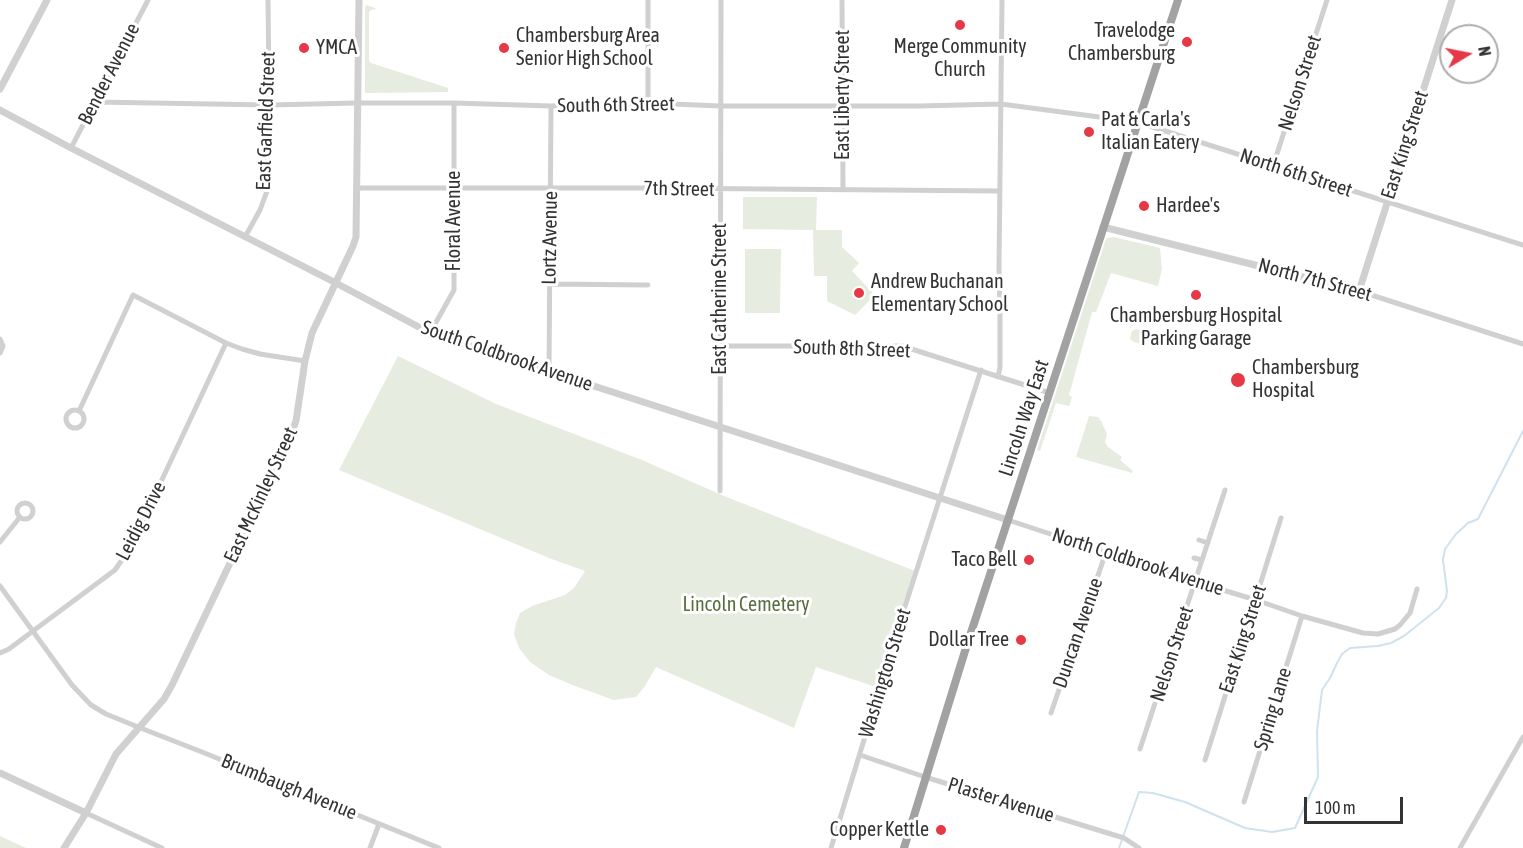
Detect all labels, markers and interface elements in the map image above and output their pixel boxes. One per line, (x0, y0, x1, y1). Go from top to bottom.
marker: Merge Community Church (953, 18, 967, 32)
street label: Bender Avenue (73, 19, 145, 129)
place label: Travelodge Chambersburg (1068, 19, 1175, 66)
place label: Chambersburg Area Senior High School (516, 24, 660, 71)
north arrow (1439, 24, 1499, 84)
street label: East Liberty Street (831, 30, 855, 160)
street label: Nelson Street (1273, 32, 1327, 134)
place label: Merge Community Church (894, 35, 1026, 82)
marker: Travelodge Chambersburg (1180, 35, 1194, 49)
place label: YMCA (316, 36, 357, 60)
marker: YMCA (297, 41, 311, 55)
marker: Chambersburg Area Senior High School (497, 41, 511, 55)
text: N (1475, 45, 1494, 57)
street label: East Garfield Street (252, 51, 280, 191)
street label: East King Street (1376, 88, 1434, 202)
street label: South 6th Street (557, 92, 675, 118)
place label: Pat & Carla's Italian Eatery (1101, 108, 1199, 155)
marker: Pat & Carla's Italian Eatery (1082, 125, 1096, 139)
street label: North 6th Street (1237, 144, 1355, 202)
street label: Floral Avenue (442, 171, 466, 271)
street label: 7th Street (643, 176, 715, 202)
street label: Lortz Avenue (537, 191, 563, 285)
place label: Hardee's (1156, 194, 1220, 218)
marker: Hardee's (1137, 199, 1151, 213)
street label: East Catherine Street (708, 223, 732, 375)
street label: North 7th Street (1256, 253, 1374, 307)
place label: Andrew Buchanan Elementary School (871, 270, 1008, 317)
marker: Andrew Buchanan Elementary School (852, 286, 866, 300)
marker: Chambersburg Hospital Parking Garage (1189, 288, 1203, 302)
place label: Chambersburg Hospital Parking Garage (1110, 304, 1282, 351)
street label: South Coldbrook Avenue (418, 315, 596, 397)
street label: South 8th Street (793, 335, 911, 363)
place label: Chambersburg Hospital (1252, 356, 1359, 403)
street label: Lincoln Way East (994, 357, 1054, 479)
marker: Chambersburg Hospital (1229, 371, 1247, 389)
street label: East McKinley Street (219, 423, 303, 567)
street label: Leidig Drive (111, 477, 171, 565)
street label: North Coldbrook Avenue (1049, 523, 1227, 601)
place label: Taco Bell (952, 548, 1017, 572)
marker: Taco Bell (1022, 553, 1036, 567)
street label: Duncan Avenue (1048, 575, 1108, 691)
street label: East King Street (1214, 582, 1272, 696)
park label: Lincoln Cemetery (683, 593, 809, 617)
street label: Nelson Street (1145, 603, 1199, 705)
street label: Washington Street (854, 605, 916, 741)
place label: Dollar Tree (928, 628, 1009, 652)
marker: Dollar Tree (1014, 633, 1028, 647)
street label: Spring Lane (1249, 665, 1297, 753)
street label: Brumbaugh Avenue (218, 749, 360, 825)
street label: Plaster Avenue (945, 772, 1057, 828)
scale bar (1307, 785, 1406, 823)
text: 100 m (1315, 797, 1356, 818)
place label: Copper Kettle (830, 818, 929, 842)
marker: Copper Kettle (934, 823, 948, 837)

